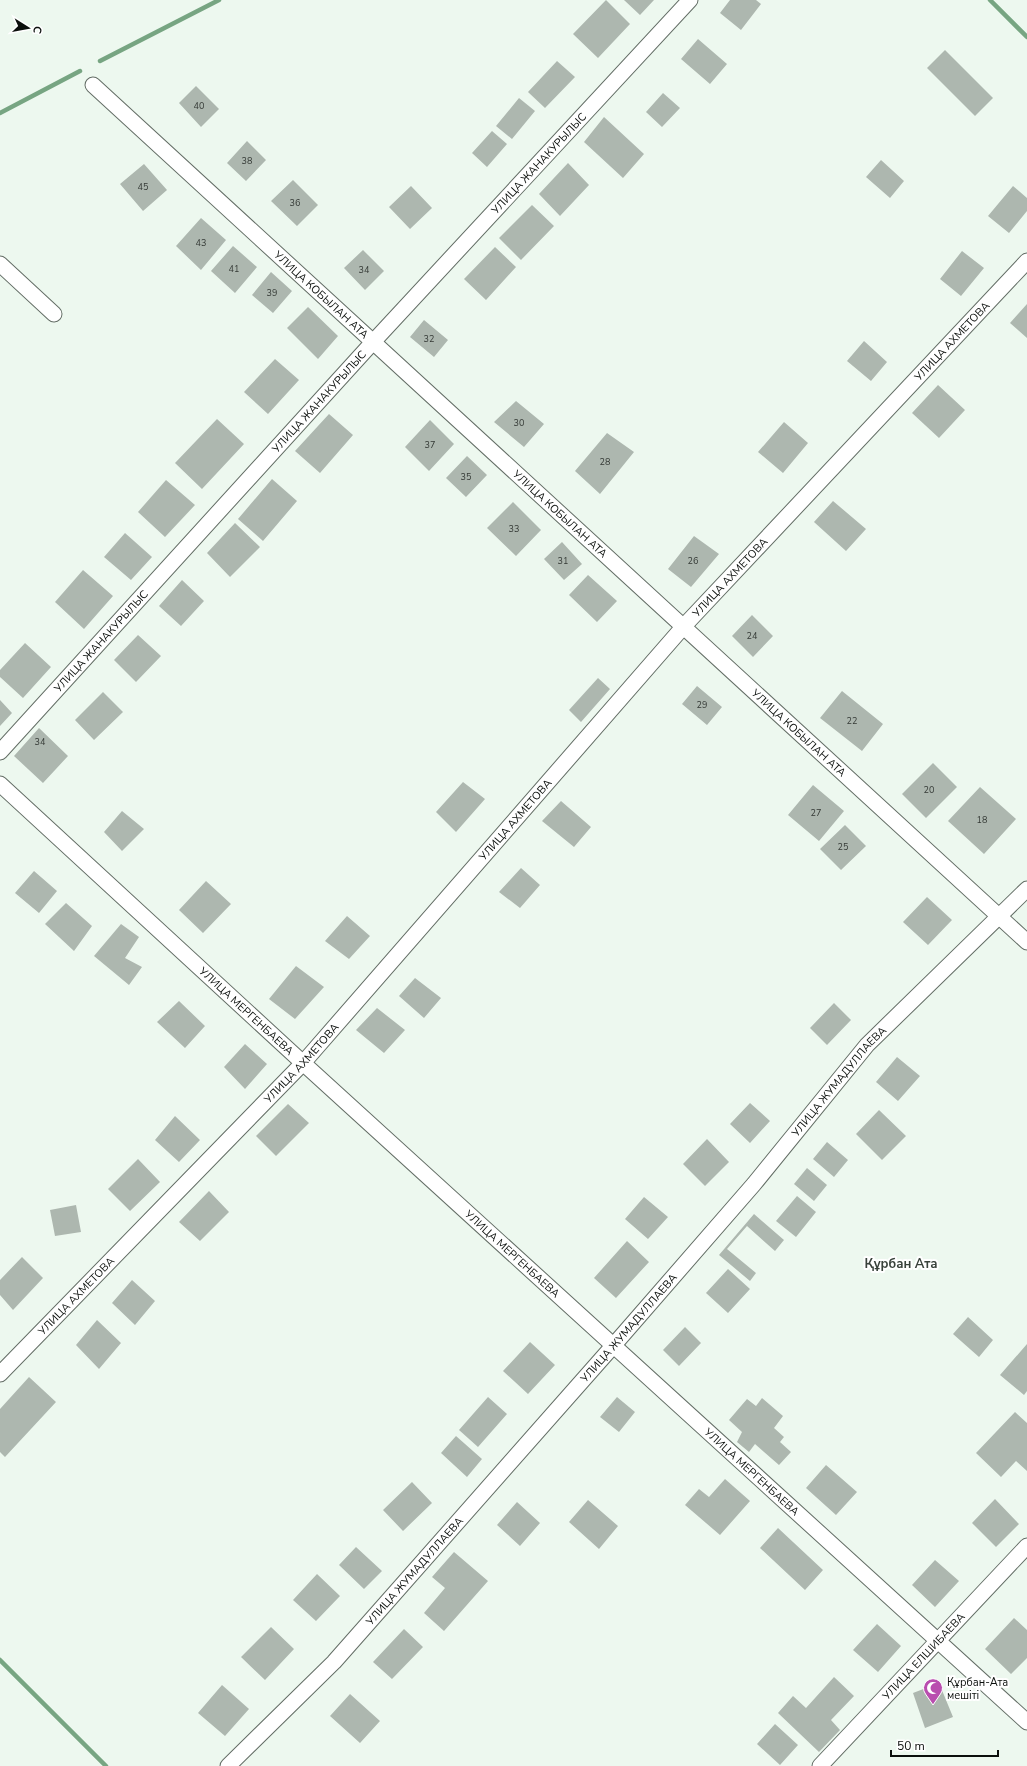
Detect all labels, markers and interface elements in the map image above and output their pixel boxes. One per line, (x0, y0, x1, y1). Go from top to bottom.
north arrow (8, 8, 48, 48)
text: С (29, 25, 45, 35)
house number: 40 (194, 100, 204, 112)
street label: УЛИЦА ЖАНАКУРЫЛЫС (487, 109, 589, 218)
house number: 38 (242, 155, 252, 167)
house number: 45 (138, 181, 148, 193)
house number: 36 (290, 197, 300, 209)
house number: 43 (196, 237, 206, 249)
street label: УЛИЦА КОБЫЛАН АТА (270, 247, 372, 342)
house number: 41 (229, 263, 239, 275)
house number: 34 (359, 264, 370, 276)
house number: 39 (267, 287, 277, 299)
street label: УЛИЦА АХМЕТОВА (910, 298, 993, 385)
house number: 32 (424, 333, 434, 345)
street label: УЛИЦА ЖАНАКУРЫЛЫС (268, 347, 369, 456)
house number: 30 (514, 417, 524, 429)
house number: 37 (425, 439, 435, 451)
house number: 28 (600, 456, 610, 468)
street label: УЛИЦА КОБЫЛАН АТА (509, 466, 611, 561)
house number: 35 (461, 471, 471, 483)
house number: 33 (509, 523, 519, 535)
street label: УЛИЦА АХМЕТОВА (688, 534, 771, 621)
house number: 31 (558, 555, 568, 567)
house number: 26 (688, 555, 698, 567)
street label: УЛИЦА ЖАНАКУРЫЛЫС (50, 587, 151, 696)
house number: 24 (747, 630, 758, 642)
street label: УЛИЦА КОБЫЛАН АТА (748, 685, 849, 780)
house number: 29 (697, 699, 707, 711)
house number: 22 (847, 715, 857, 727)
house number: 34 (35, 736, 46, 748)
street label: УЛИЦА АХМЕТОВА (475, 776, 555, 864)
house number: 20 (924, 784, 934, 796)
house number: 27 (811, 807, 821, 819)
house number: 18 (977, 814, 987, 826)
house number: 25 (838, 841, 848, 853)
street label: УЛИЦА МЕРГЕНБАЕВА (195, 963, 297, 1058)
street label: УЛИЦА АХМЕТОВА (260, 1020, 342, 1107)
street label: УЛИЦА ЖУМАДУЛЛАЕВА (787, 1023, 889, 1140)
street label: УЛИЦА МЕРГЕНБАЕВА (461, 1206, 563, 1301)
street label: УЛИЦА АХМЕТОВА (34, 1254, 118, 1339)
district label: Құрбан Ата (864, 1255, 938, 1273)
street label: УЛИЦА ЖУМАДУЛЛАЕВА (576, 1270, 680, 1386)
street label: УЛИЦА МЕРГЕНБАЕВА (700, 1424, 803, 1519)
street label: УЛИЦА ЖУМАДУЛЛАЕВА (362, 1514, 466, 1629)
street label: УЛИЦА ЕЛШИБАЕВА (878, 1609, 968, 1704)
place label: Құрбан-Ата мешіті (947, 1675, 1008, 1703)
mosque icon: Құрбан-Ата мешіті (922, 1677, 944, 1705)
scale bar (891, 1732, 998, 1758)
text: 50 m (897, 1738, 925, 1754)

